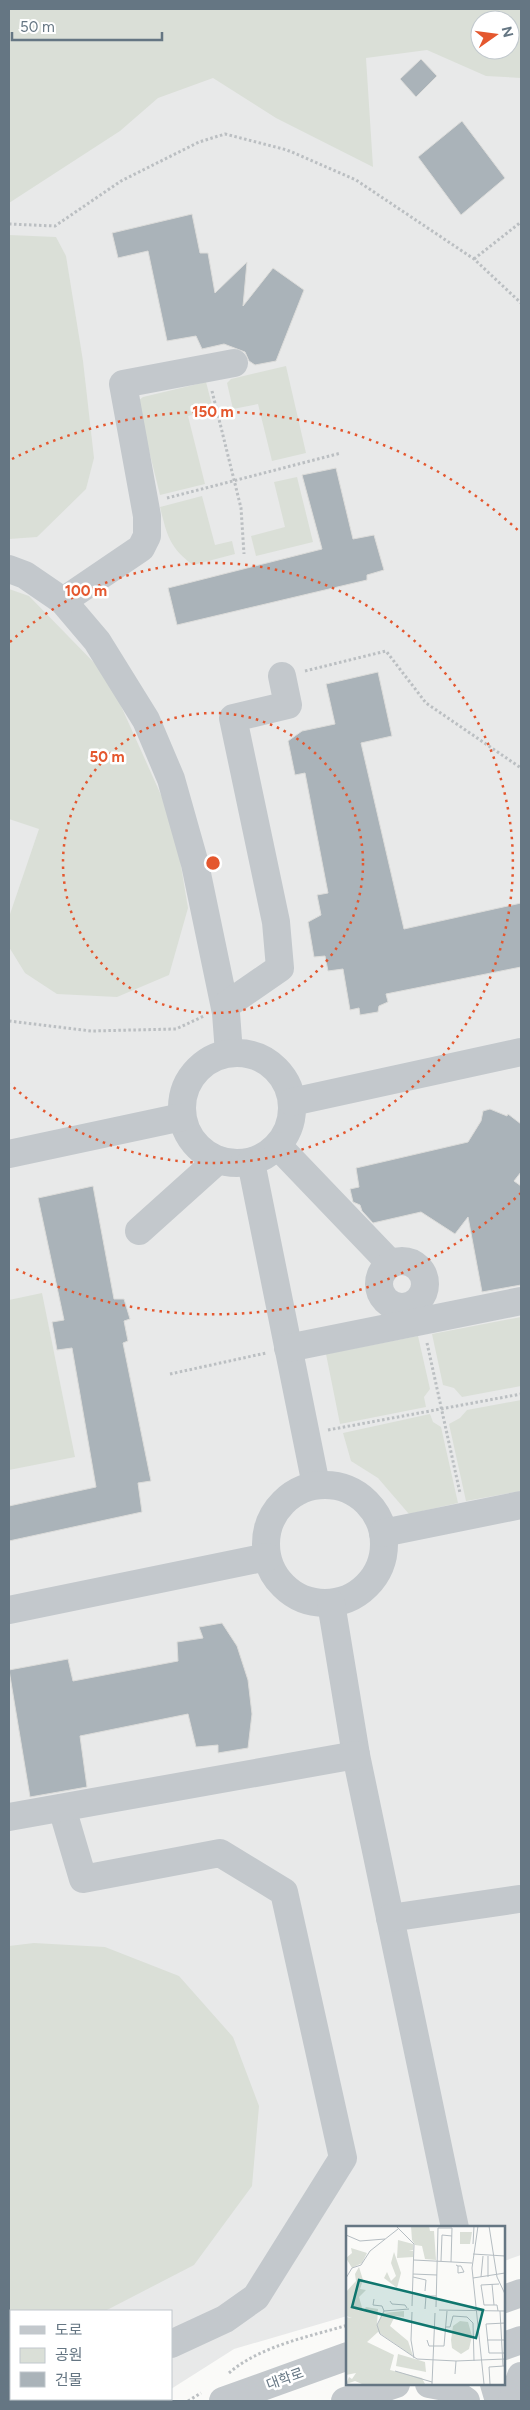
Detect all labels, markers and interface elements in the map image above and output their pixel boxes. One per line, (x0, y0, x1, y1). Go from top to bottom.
scale bar (12, 10, 162, 42)
north arrow (470, 10, 520, 60)
text: 50 m (20, 18, 55, 36)
text: N (498, 25, 517, 39)
text: 150 m (192, 403, 234, 421)
text: 100 m (65, 582, 107, 600)
text: 50 m (89, 748, 125, 766)
centre of rings (204, 854, 222, 872)
inset map (346, 2226, 505, 2385)
legend (10, 2310, 172, 2400)
text: 도로 (55, 2321, 83, 2339)
text: 공원 (55, 2346, 83, 2364)
street label: 대학로 (264, 2364, 306, 2394)
text: 건물 (55, 2371, 83, 2389)

